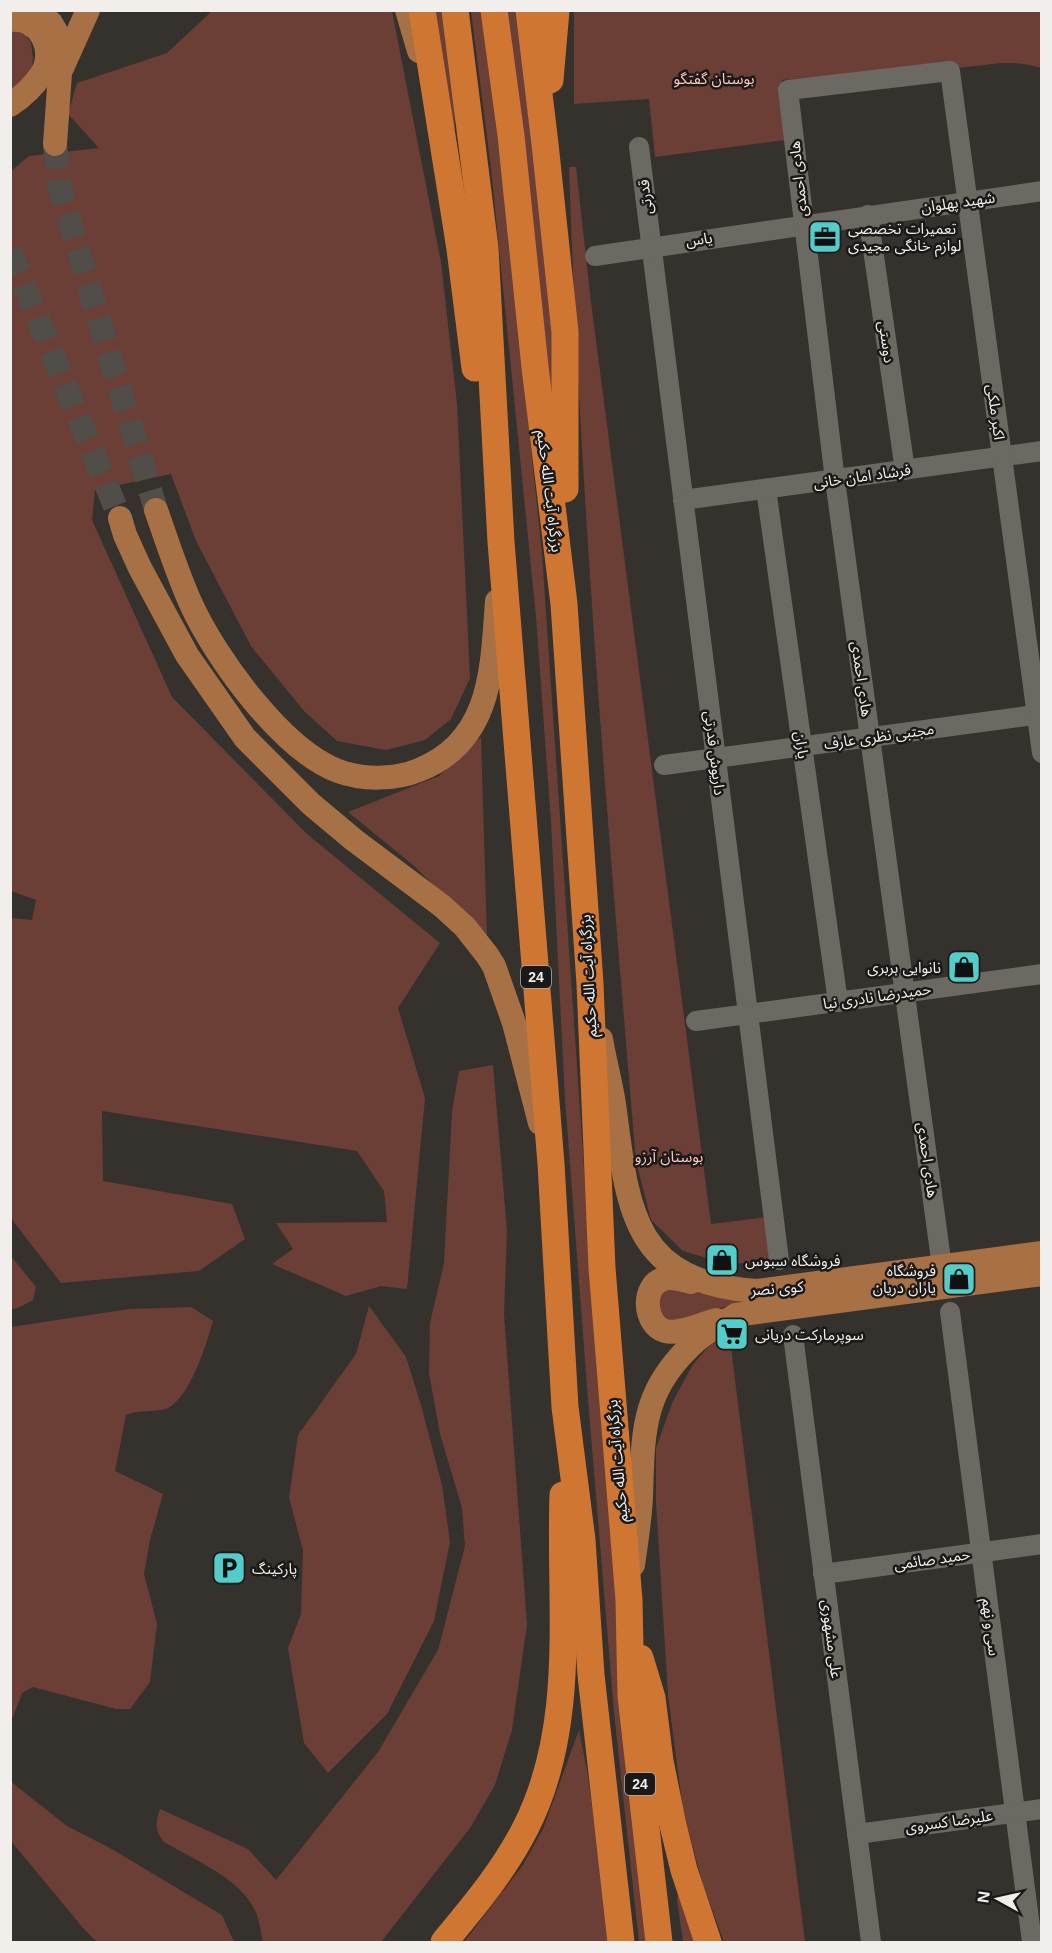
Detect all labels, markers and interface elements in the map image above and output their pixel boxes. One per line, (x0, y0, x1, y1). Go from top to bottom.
park label: بوستان گفتگو (673, 70, 755, 88)
street label: هادی احمدی (786, 140, 811, 218)
street label: قدرتی (634, 178, 657, 216)
street label: شهید پهلوان (920, 188, 997, 218)
office icon: تعمیرات تخصصی لوازم خانگی مجیدی (807, 219, 843, 255)
place label: تعمیرات تخصصی لوازم خانگی مجیدی (848, 220, 961, 257)
street label: یاس (684, 229, 714, 250)
street label: دوستی (875, 320, 898, 364)
street label: اکبر ملکی (983, 383, 1008, 441)
street label: بزرگراه آیت الله حکیم (531, 429, 566, 553)
street label: فرشاد امان خانی (812, 461, 912, 492)
street label: هادی احمدی (847, 640, 876, 718)
street label: داریوش قدرتی (700, 710, 729, 796)
street label: مجتبی نظری عارف (823, 720, 935, 753)
street label: یاران (791, 730, 812, 760)
street label: بزرگراه آیت الله حکیم (576, 914, 603, 1038)
shop icon: نانوایی بربری (946, 949, 982, 985)
place label: نانوایی بربری (867, 959, 941, 977)
road number: 24 (521, 966, 551, 988)
street label: حمیدرضا نادری نیا (822, 980, 932, 1013)
street label: هادی احمدی (913, 1121, 942, 1199)
park label: بوستان آرزو (635, 1148, 703, 1166)
shop icon: فروشگاه سبوس (704, 1242, 740, 1278)
place label: فروشگاه سبوس (745, 1252, 841, 1270)
shop icon: فروشگاه یاران دریان (941, 1261, 977, 1297)
place label: فروشگاه یاران دریان (873, 1262, 936, 1297)
street label: کوی نصر (749, 1278, 805, 1299)
supermarket icon: سوپرمارکت دریانی (714, 1316, 750, 1352)
place label: سوپرمارکت دریانی (755, 1326, 864, 1345)
street label: بزرگراه آیت الله حکیم (603, 1399, 634, 1523)
street label: حمید صائمی (893, 1545, 972, 1574)
parking icon: پارکینگ (211, 1550, 247, 1586)
place label: پارکینگ (252, 1560, 297, 1579)
street label: سی و نهم (976, 1597, 1003, 1657)
street label: علی مشهوری (818, 1599, 845, 1680)
road number: 24 (625, 1773, 655, 1795)
street label: علیرضا کسروی (904, 1806, 994, 1837)
north arrow (968, 1869, 1028, 1929)
text: N (974, 1890, 993, 1904)

